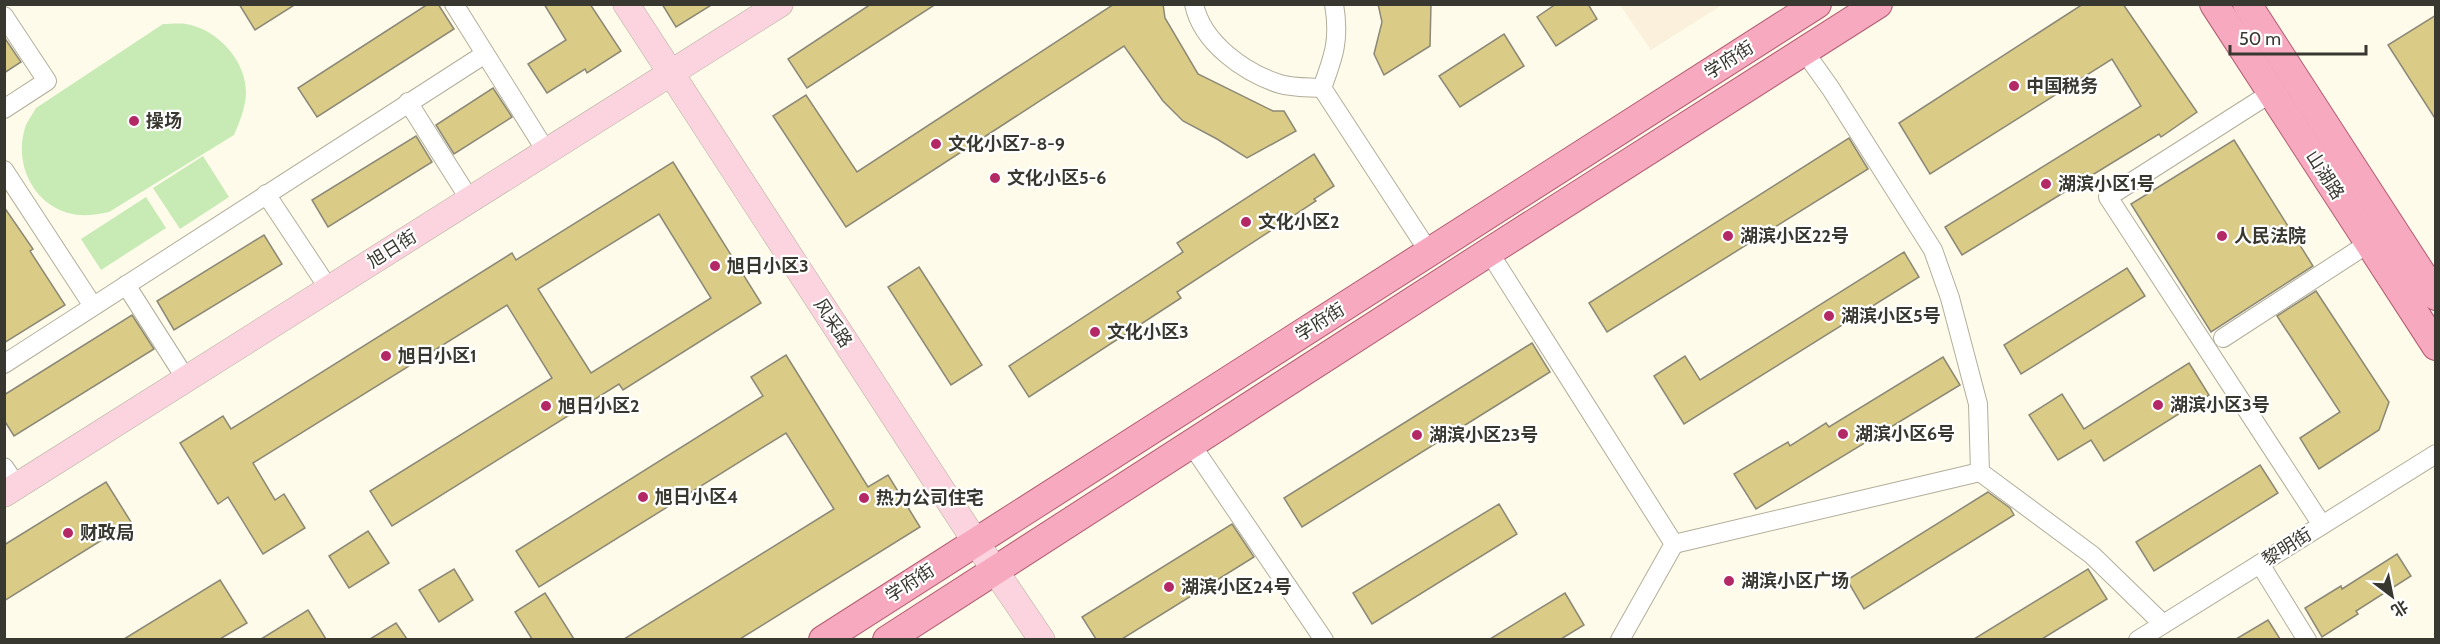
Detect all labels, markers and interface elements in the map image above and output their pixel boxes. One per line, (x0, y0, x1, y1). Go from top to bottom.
scale bar (2230, 18, 2366, 56)
text: 50 m (2239, 28, 2281, 50)
street label: 学府街 (1700, 36, 1758, 84)
place label: 中国税务 (2026, 75, 2098, 97)
marker: 中国税务 (2007, 79, 2021, 93)
place label: 操场 (146, 110, 182, 132)
marker: 操场 (127, 114, 141, 128)
place label: 文化小区7-8-9 (948, 133, 1065, 155)
marker: 文化小区7-8-9 (929, 137, 943, 151)
street label: 山湖路 (2301, 146, 2349, 204)
place label: 文化小区5-6 (1007, 167, 1106, 189)
marker: 文化小区5-6 (988, 171, 1002, 185)
place label: 湖滨小区1号 (2058, 173, 2155, 195)
marker: 湖滨小区1号 (2039, 177, 2053, 191)
place label: 文化小区2 (1258, 211, 1340, 233)
marker: 文化小区2 (1239, 215, 1253, 229)
street label: 旭日街 (363, 225, 421, 273)
place label: 湖滨小区22号 (1740, 225, 1849, 247)
place label: 人民法院 (2234, 225, 2306, 247)
marker: 湖滨小区22号 (1721, 229, 1735, 243)
marker: 人民法院 (2215, 229, 2229, 243)
place label: 旭日小区3 (727, 255, 809, 277)
marker: 旭日小区3 (708, 259, 722, 273)
street label: 风采路 (809, 294, 857, 352)
street label: 学府街 (1291, 298, 1349, 346)
place label: 湖滨小区5号 (1841, 305, 1941, 327)
marker: 湖滨小区5号 (1822, 309, 1836, 323)
place label: 文化小区3 (1107, 321, 1189, 343)
marker: 文化小区3 (1088, 325, 1102, 339)
place label: 旭日小区1 (398, 345, 477, 367)
marker: 旭日小区1 (379, 349, 393, 363)
place label: 湖滨小区3号 (2170, 394, 2270, 416)
place label: 旭日小区2 (558, 395, 640, 417)
marker: 湖滨小区3号 (2151, 398, 2165, 412)
marker: 旭日小区2 (539, 399, 553, 413)
place label: 湖滨小区6号 (1855, 423, 1955, 445)
place label: 湖滨小区23号 (1429, 424, 1538, 446)
marker: 湖滨小区6号 (1836, 427, 1850, 441)
marker: 湖滨小区23号 (1410, 428, 1424, 442)
place label: 旭日小区4 (655, 486, 738, 508)
place label: 热力公司住宅 (876, 487, 984, 509)
marker: 旭日小区4 (636, 490, 650, 504)
marker: 热力公司住宅 (857, 491, 871, 505)
place label: 财政局 (80, 522, 134, 544)
street label: 黎明街 (2258, 523, 2316, 571)
marker: 财政局 (61, 526, 75, 540)
street label: 学府街 (881, 559, 939, 607)
north arrow (2362, 566, 2422, 626)
place label: 湖滨小区广场 (1741, 570, 1849, 592)
marker: 湖滨小区广场 (1722, 574, 1736, 588)
place label: 湖滨小区24号 (1181, 576, 1292, 598)
marker: 湖滨小区24号 (1162, 580, 1176, 594)
text: 北 (2388, 596, 2412, 621)

